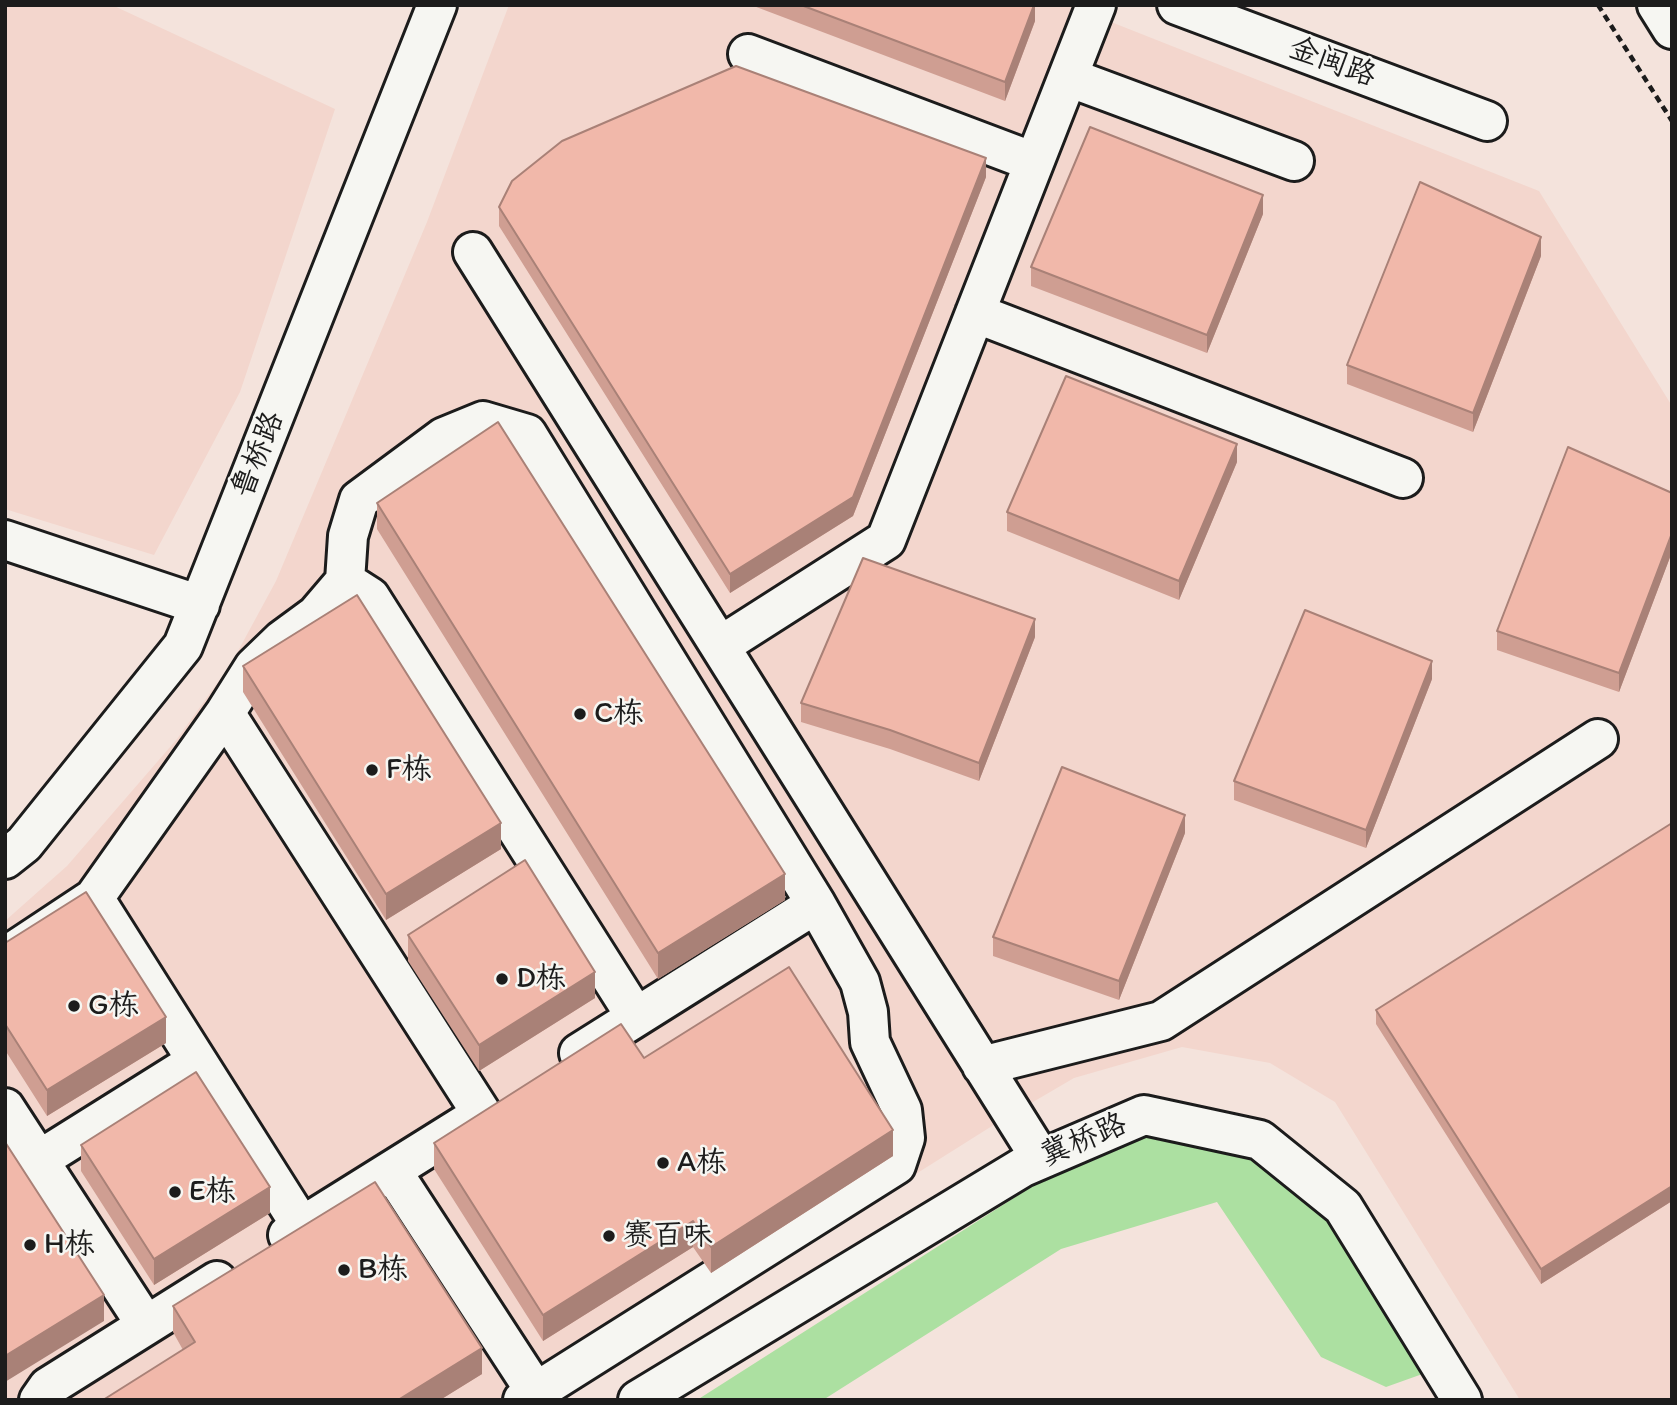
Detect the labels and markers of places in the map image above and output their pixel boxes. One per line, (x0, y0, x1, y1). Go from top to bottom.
place label: C栋 (594, 696, 643, 732)
marker: C栋 (572, 706, 588, 722)
place label: F栋 (386, 752, 431, 788)
marker: F栋 (364, 762, 380, 778)
place label: D栋 (516, 961, 566, 997)
marker: D栋 (494, 971, 510, 987)
place label: G栋 (88, 988, 139, 1024)
marker: G栋 (66, 998, 82, 1014)
place label: A栋 (677, 1145, 726, 1181)
marker: A栋 (655, 1155, 671, 1171)
place label: E栋 (189, 1174, 236, 1210)
marker: E栋 (167, 1184, 183, 1200)
place label: 赛百味 (623, 1218, 713, 1254)
place label: H栋 (44, 1227, 95, 1263)
marker: 赛百味 (601, 1228, 617, 1244)
marker: H栋 (22, 1237, 38, 1253)
place label: B栋 (358, 1252, 407, 1288)
marker: B栋 (336, 1262, 352, 1278)

